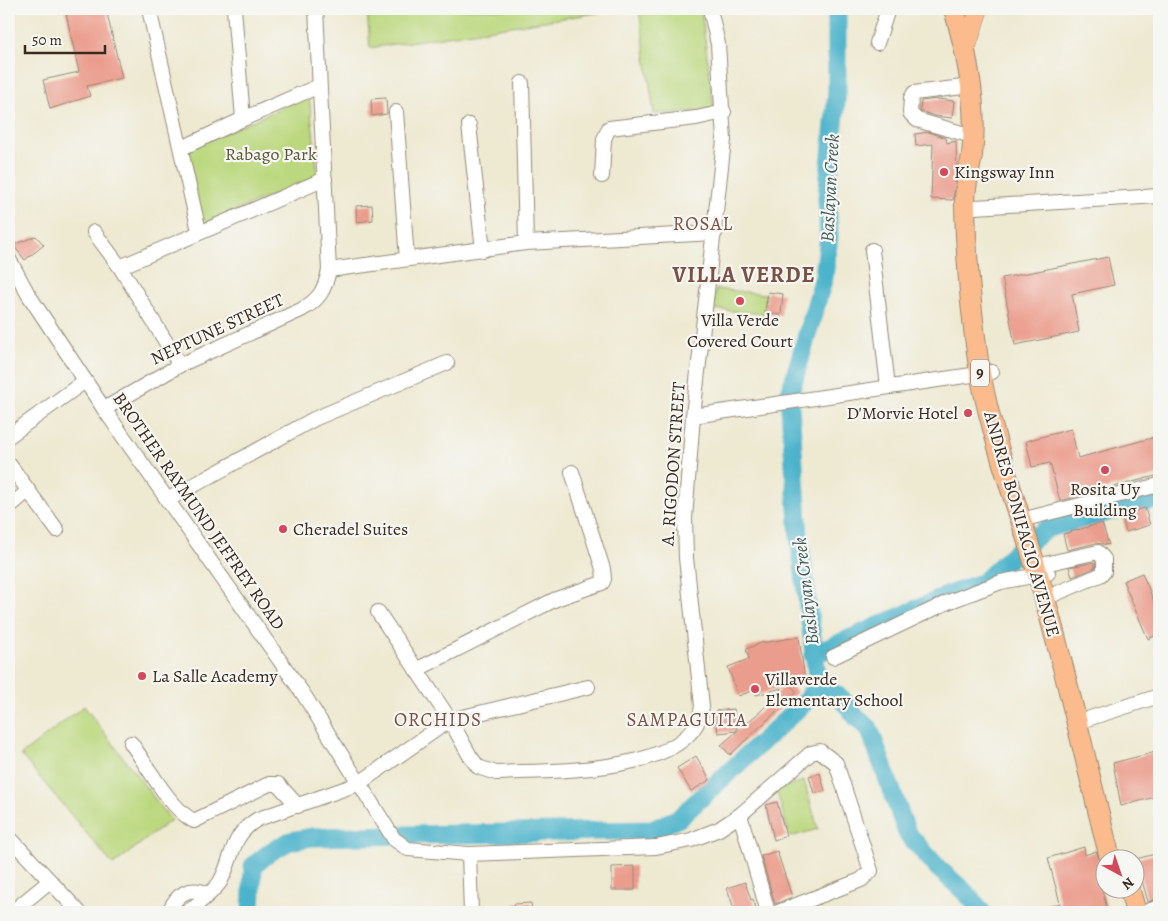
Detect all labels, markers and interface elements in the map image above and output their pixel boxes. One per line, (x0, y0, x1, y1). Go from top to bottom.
scale bar (25, 22, 105, 54)
text: 50 m (32, 30, 62, 50)
water label: Baslayan Creek (814, 133, 846, 243)
park label: Rabago Park (225, 142, 317, 166)
place label: Kingsway Inn (954, 160, 1055, 184)
marker: Kingsway Inn (938, 166, 950, 178)
district label: ROSAL (673, 211, 733, 237)
district label: VILLA VERDE (671, 260, 816, 290)
street label: NEPTUNE STREET (147, 288, 288, 370)
marker: Villa Verde Covered Court (734, 295, 746, 307)
place label: Villa Verde Covered Court (687, 308, 793, 353)
road number: 9 (971, 359, 989, 386)
street label: A. RIGODON STREET (655, 381, 691, 548)
street label: BROTHER RAYMUND JEFFREY ROAD (108, 388, 290, 634)
place label: D'Morvie Hotel (846, 401, 959, 425)
marker: D'Morvie Hotel (962, 407, 974, 419)
street label: ANDRES BONIFACIO AVENUE (978, 407, 1066, 640)
marker: Rosita Uy Building (1099, 464, 1111, 476)
place label: Rosita Uy Building (1070, 477, 1141, 522)
place label: Cheradel Suites (293, 517, 408, 541)
marker: Cheradel Suites (277, 523, 289, 535)
water label: Baslayan Creek (786, 536, 826, 646)
place label: La Salle Academy (152, 664, 279, 688)
place label: Villaverde Elementary School (764, 667, 903, 712)
marker: La Salle Academy (136, 670, 148, 682)
marker: Villaverde Elementary School (749, 683, 761, 695)
district label: ORCHIDS (394, 707, 482, 733)
district label: SAMPAGUITA (626, 707, 748, 733)
north arrow (1096, 848, 1146, 898)
text: N (1118, 873, 1138, 894)

